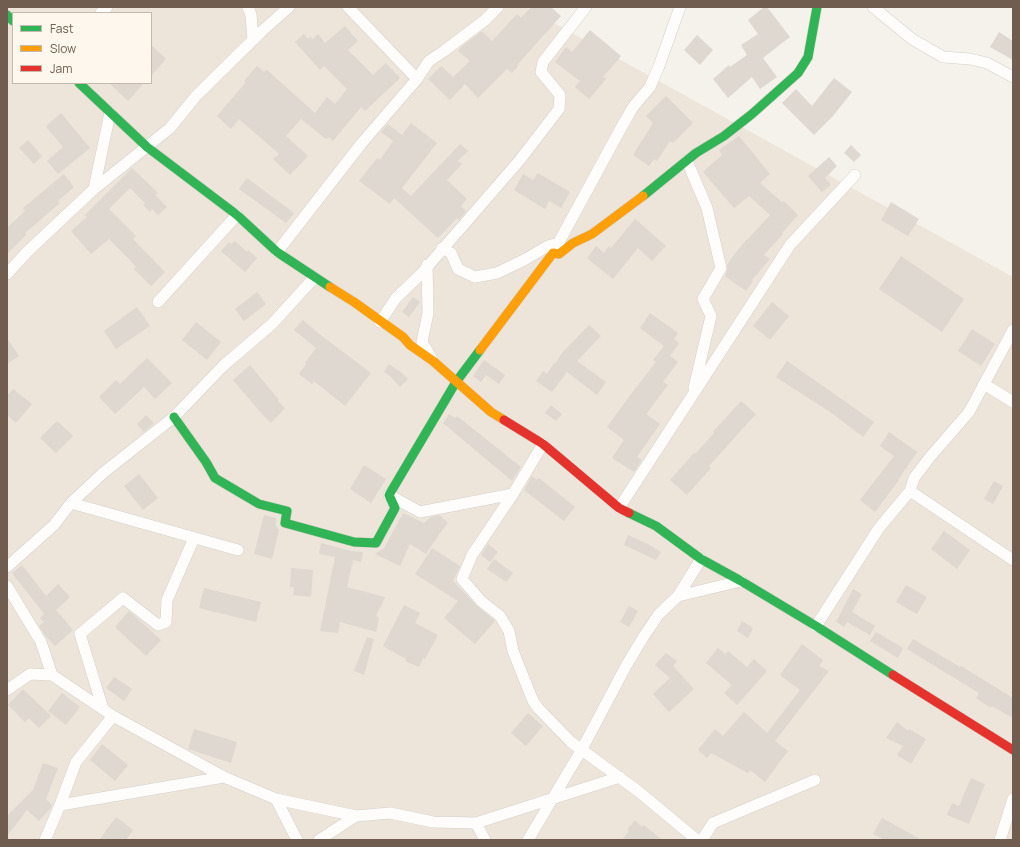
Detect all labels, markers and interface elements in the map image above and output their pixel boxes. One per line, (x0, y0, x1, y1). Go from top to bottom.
legend (12, 12, 152, 84)
text: Fast (50, 20, 74, 37)
text: Slow (50, 40, 76, 57)
text: Jam (50, 60, 72, 77)

